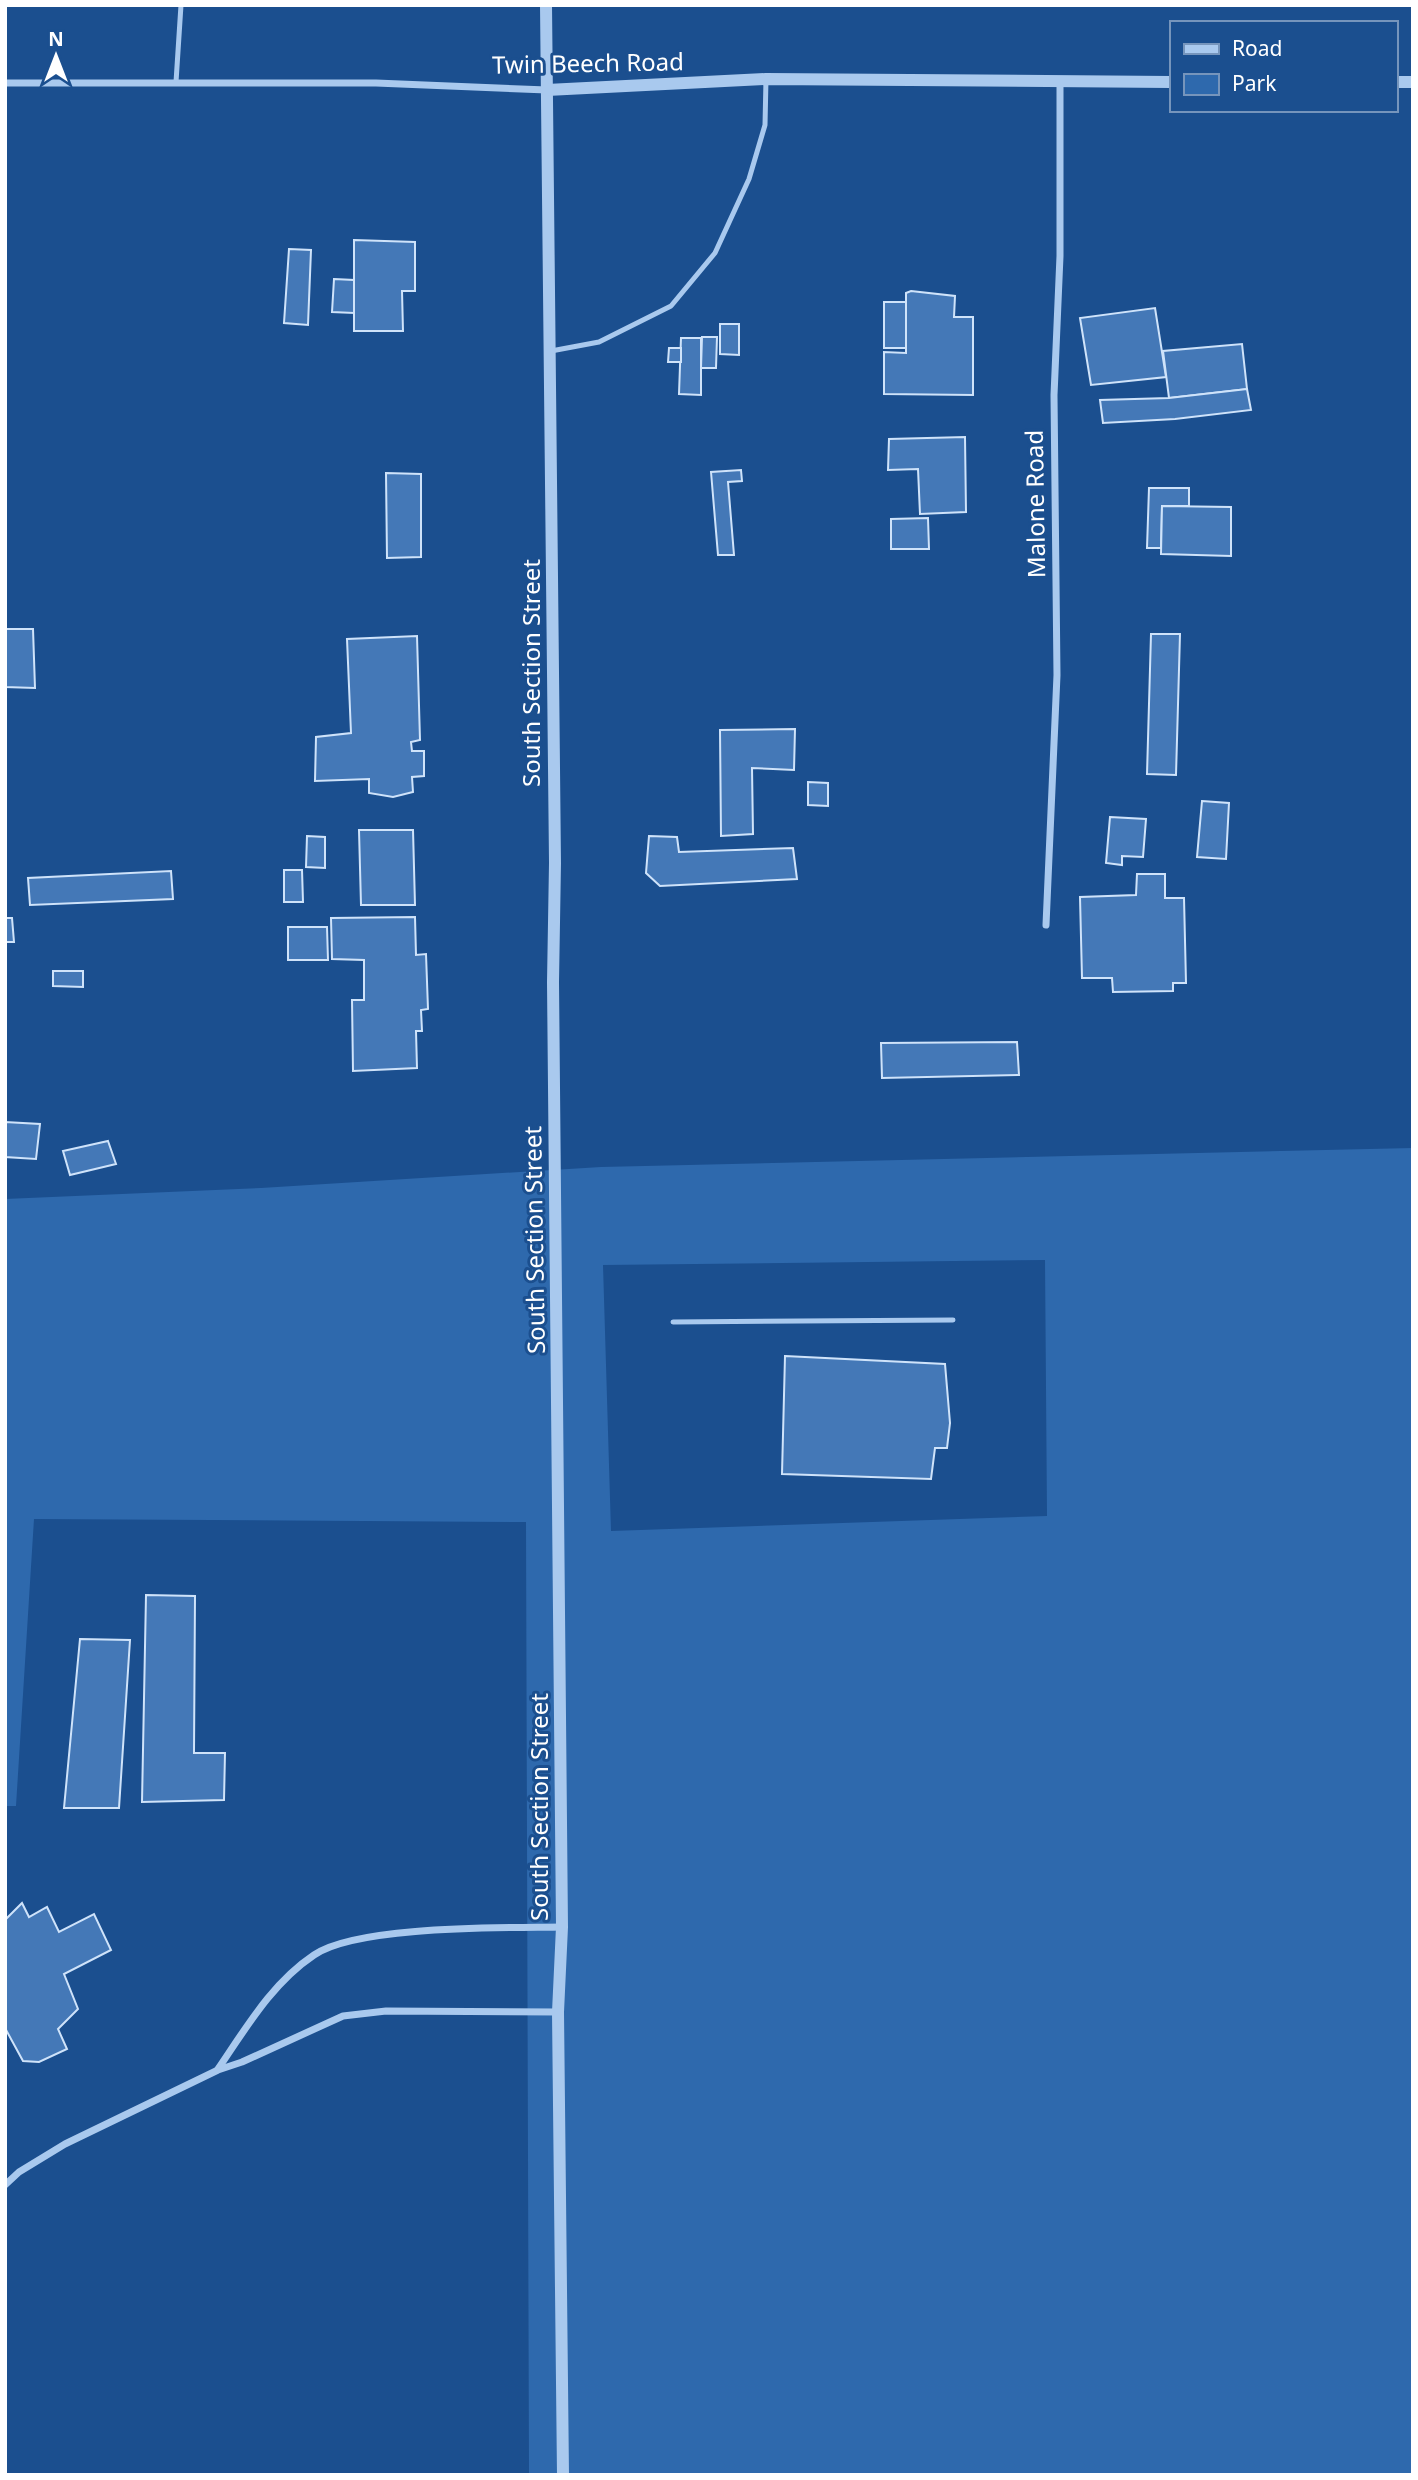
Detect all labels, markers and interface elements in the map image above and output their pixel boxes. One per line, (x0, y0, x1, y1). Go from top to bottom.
north arrow (21, 21, 91, 91)
legend (1170, 21, 1397, 112)
text: N (48, 26, 64, 52)
text: Road (1232, 34, 1282, 62)
street label: Twin Beech Road (492, 44, 684, 81)
text: Park (1232, 69, 1277, 97)
street label: Malone Road (1017, 430, 1052, 578)
street label: South Section Street (514, 559, 547, 787)
street label: South Section Street (515, 1125, 552, 1354)
street label: South Section Street (522, 1693, 555, 1921)

